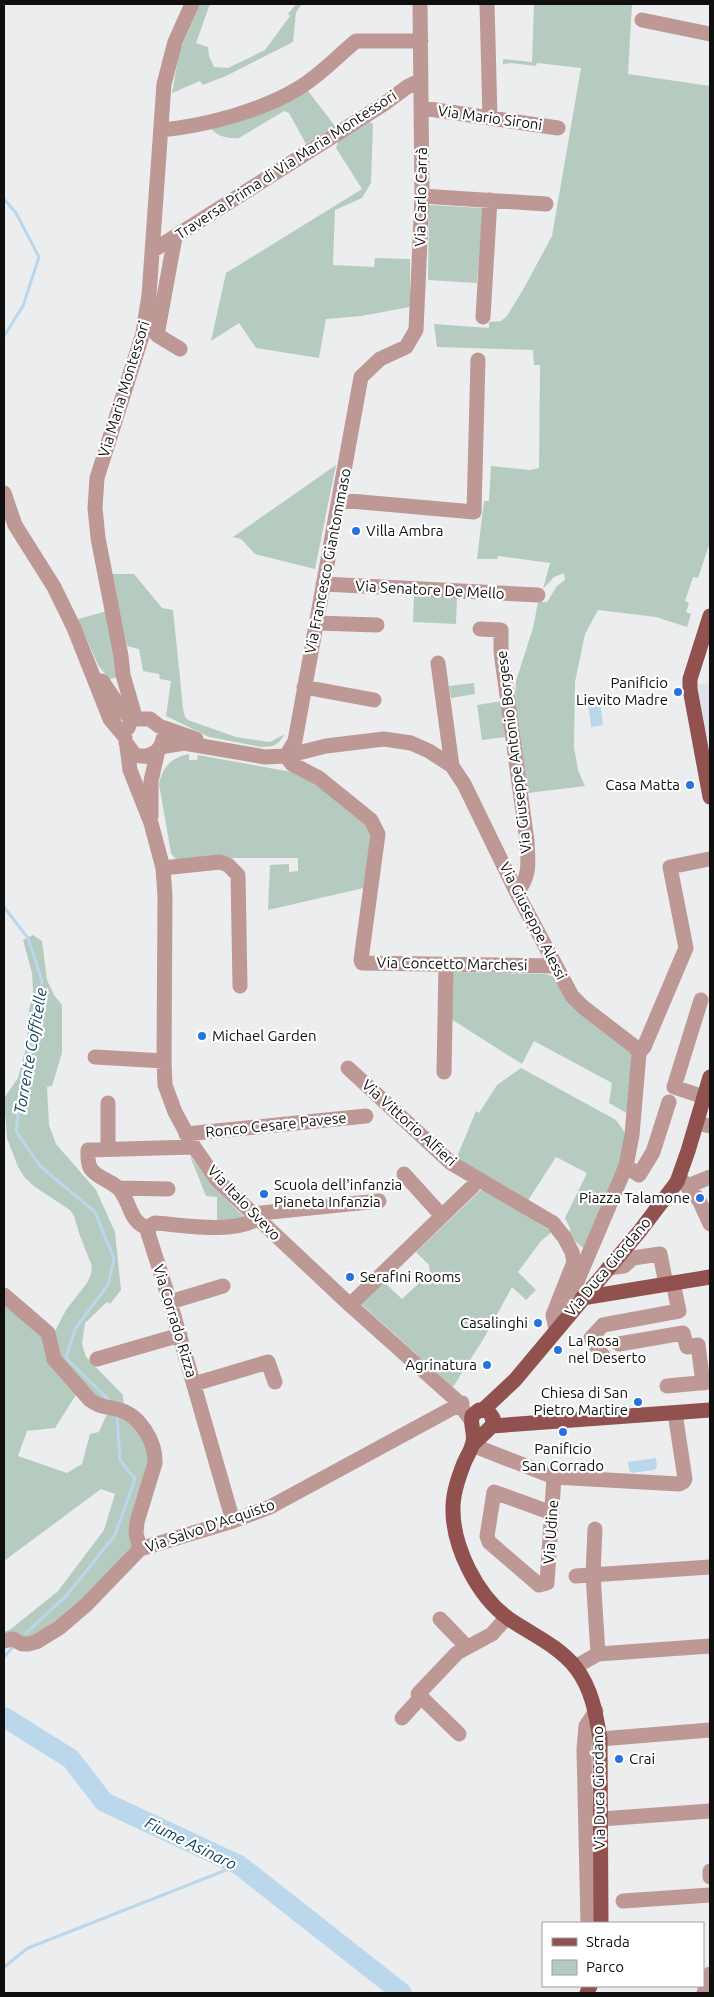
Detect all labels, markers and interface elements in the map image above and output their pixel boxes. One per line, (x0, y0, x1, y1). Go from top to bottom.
street label: Traversa Prima di Via Maria Montessori (172, 87, 399, 243)
street label: Via Mario Sironi (437, 102, 543, 133)
street label: Via Carlo Carrà (411, 147, 430, 247)
street label: Via Maria Montessori (95, 319, 152, 459)
street label: Via Francesco Giantommaso (301, 467, 354, 655)
place label: Villa Ambra (366, 522, 444, 539)
marker: Villa Ambra (350, 525, 362, 537)
street label: Via Senatore De Mello (355, 577, 505, 602)
street label: Via Giuseppe Antonio Borgese (493, 650, 534, 854)
place label: Panificio Lievito Madre (576, 674, 668, 708)
marker: Panificio Lievito Madre (672, 686, 684, 698)
place label: Casa Matta (605, 776, 680, 793)
marker: Casa Matta (684, 779, 696, 791)
street label: Via Giuseppe Alessi (496, 859, 570, 982)
street label: Via Concetto Marchesi (376, 954, 528, 973)
water label: Torrente Coffitelle (10, 987, 51, 1116)
place label: Michael Garden (212, 1027, 317, 1044)
marker: Michael Garden (196, 1030, 208, 1042)
street label: Via Vittorio Alfieri (359, 1076, 460, 1169)
street label: Ronco Cesare Pavese (205, 1109, 347, 1140)
street label: Via Italo Svevo (204, 1162, 284, 1244)
place label: Scuola dell'infanzia Pianeta Infanzia (274, 1176, 402, 1210)
marker: Scuola dell'infanzia Pianeta Infanzia (258, 1188, 270, 1200)
place label: Piazza Talamone (579, 1189, 690, 1206)
marker: Piazza Talamone (694, 1192, 706, 1204)
street label: Via Duca Giordano (561, 1214, 654, 1320)
street label: Via Corrado Rizza (150, 1262, 201, 1379)
place label: Serafini Rooms (360, 1268, 461, 1285)
marker: Serafini Rooms (344, 1271, 356, 1283)
place label: Casalinghi (460, 1314, 528, 1331)
marker: Casalinghi (532, 1317, 544, 1329)
place label: La Rosa nel Deserto (568, 1332, 646, 1366)
marker: La Rosa nel Deserto (552, 1344, 564, 1356)
place label: Agrinatura (405, 1356, 477, 1373)
marker: Agrinatura (481, 1359, 493, 1371)
place label: Chiesa di San Pietro Martire (533, 1384, 628, 1418)
marker: Chiesa di San Pietro Martire (632, 1396, 644, 1408)
marker: Panificio San Corrado (557, 1426, 569, 1438)
place label: Panificio San Corrado (522, 1440, 604, 1474)
street label: Via Salvo D'Acquisto (143, 1495, 277, 1556)
street label: Via Udine (540, 1499, 561, 1565)
street label: Via Duca Giordano (589, 1726, 608, 1850)
place label: Crai (629, 1750, 655, 1767)
marker: Crai (613, 1753, 625, 1765)
water label: Fiume Asinaro (142, 1813, 240, 1873)
legend (542, 1922, 704, 1987)
text: Strada (586, 1933, 630, 1950)
text: Parco (586, 1958, 624, 1975)

